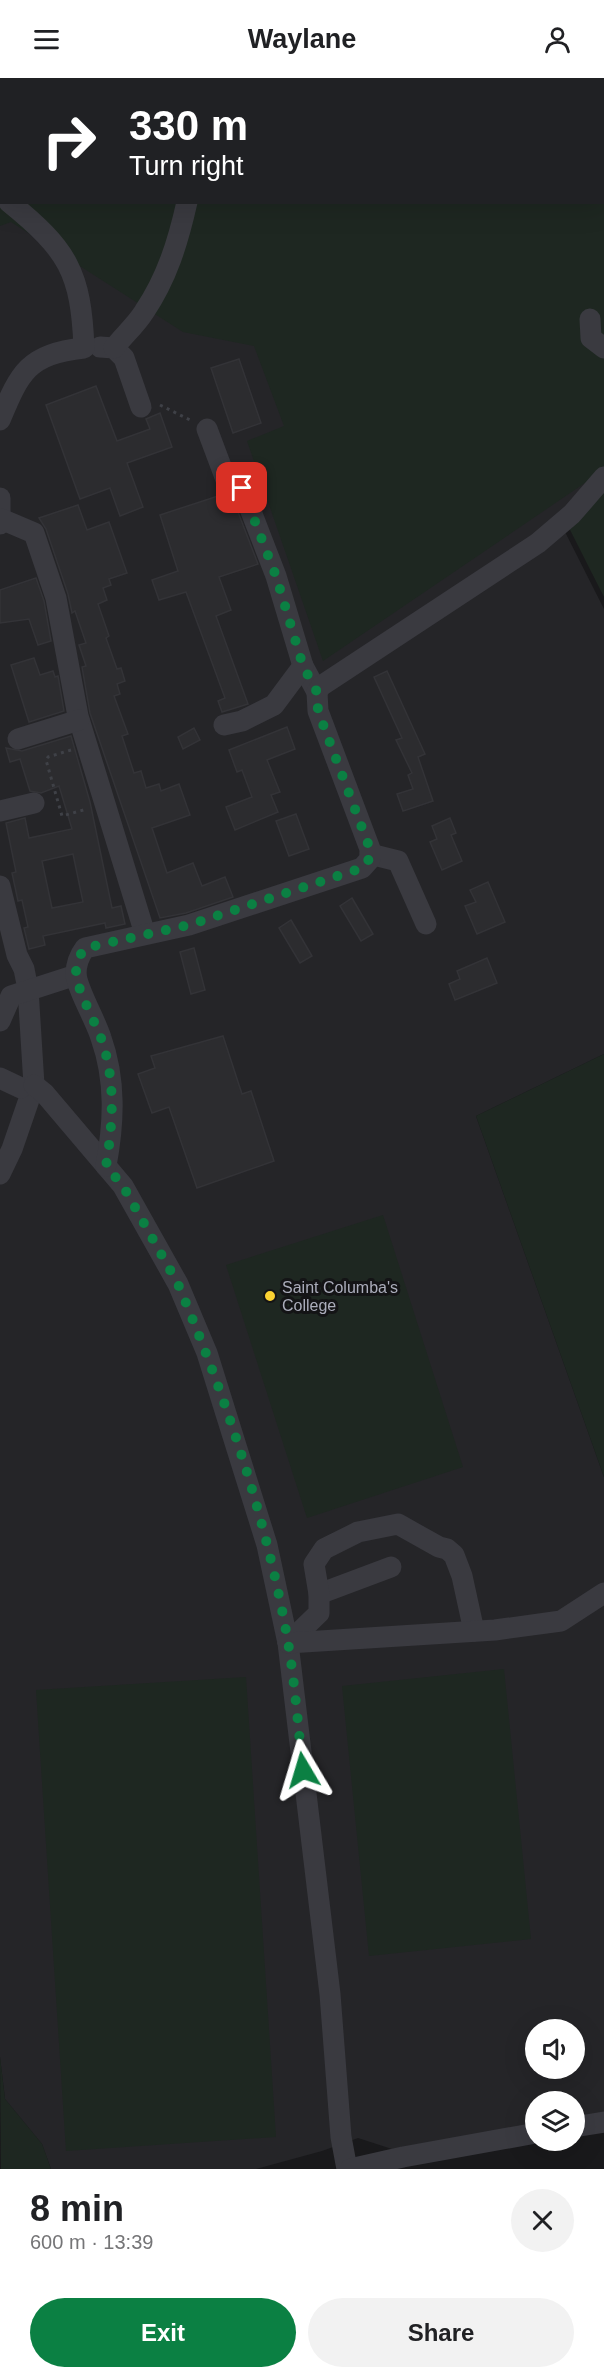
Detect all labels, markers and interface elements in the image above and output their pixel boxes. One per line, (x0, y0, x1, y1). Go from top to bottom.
icon: menu (30, 23, 63, 56)
icon: person (541, 23, 574, 56)
text: Waylane (248, 24, 356, 54)
icon: right (30, 102, 108, 180)
text: 330 m (129, 102, 248, 149)
text: Turn right (129, 151, 244, 181)
pin (216, 462, 267, 513)
icon: arrive (225, 471, 258, 504)
place label: Saint Columba's College (282, 1279, 398, 1314)
marker: Saint Columba's College (263, 1289, 277, 1303)
position arrow (271, 1738, 335, 1802)
map controls (525, 2019, 585, 2151)
button: sound (525, 2019, 585, 2079)
button: layers (525, 2091, 585, 2151)
text: 8 min (30, 2188, 124, 2229)
button: close (511, 2189, 574, 2252)
text: 600 m · 13:39 (30, 2231, 153, 2253)
button: Exit (30, 2298, 296, 2367)
button: Share (308, 2298, 574, 2367)

